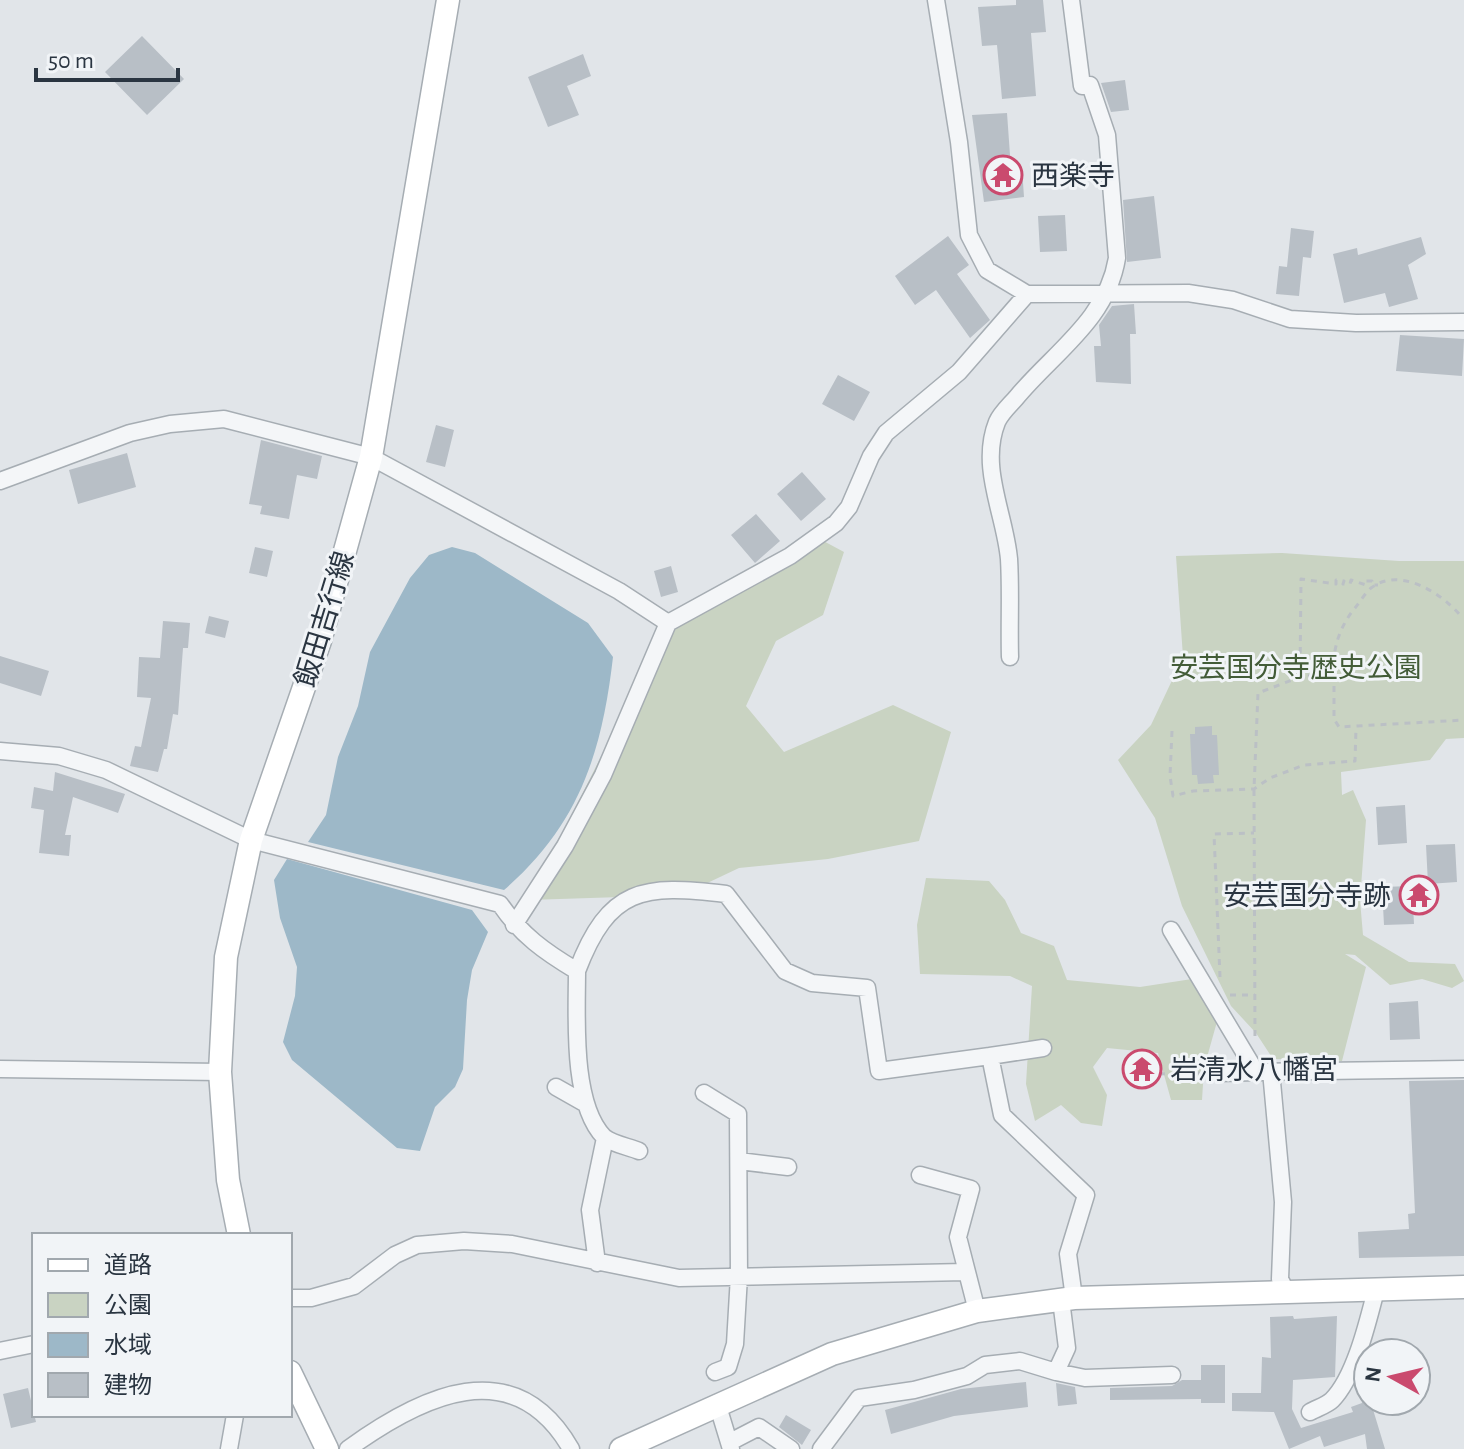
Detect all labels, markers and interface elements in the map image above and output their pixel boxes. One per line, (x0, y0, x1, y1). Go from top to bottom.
scale bar (36, 32, 178, 82)
text: 50 m (48, 49, 94, 73)
temple icon: 西楽寺 (982, 154, 1024, 196)
place label: 西楽寺 (1031, 161, 1115, 191)
street label: 飯田吉行線 (290, 548, 360, 691)
park label: 安芸国分寺歴史公園 (1170, 653, 1422, 683)
temple icon: 安芸国分寺跡 (1398, 874, 1440, 916)
place label: 安芸国分寺跡 (1223, 881, 1391, 911)
temple icon: 岩清水八幡宮 (1121, 1048, 1163, 1090)
place label: 岩清水八幡宮 (1170, 1055, 1338, 1085)
legend (32, 1233, 292, 1417)
text: 道路 (104, 1252, 152, 1278)
text: 公園 (104, 1293, 152, 1318)
text: 水域 (104, 1332, 152, 1358)
north arrow (1352, 1337, 1432, 1417)
text: N (1361, 1365, 1385, 1383)
text: 建物 (104, 1373, 152, 1398)

